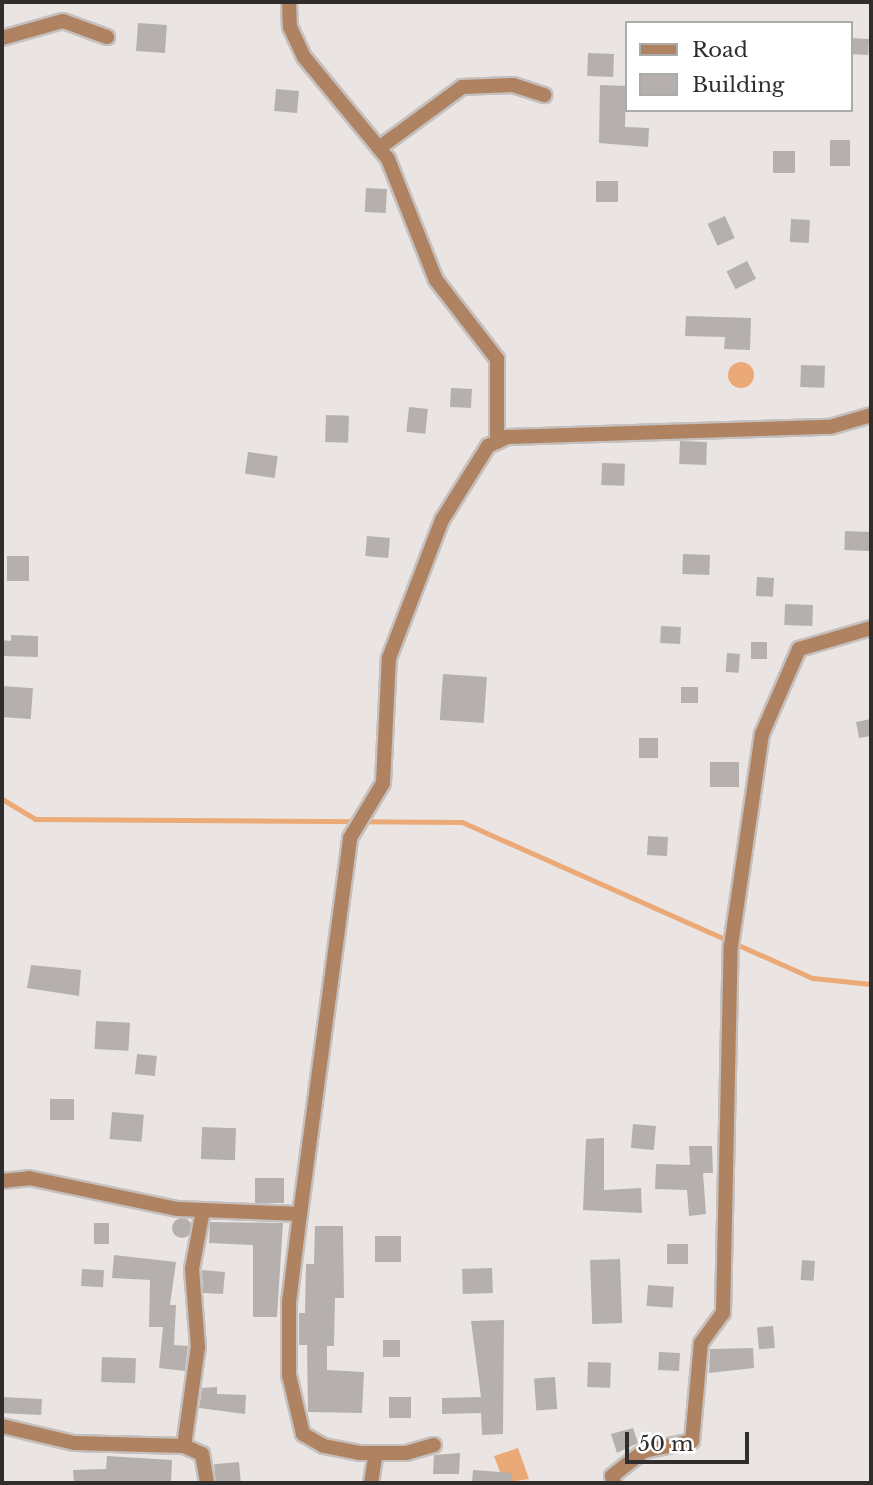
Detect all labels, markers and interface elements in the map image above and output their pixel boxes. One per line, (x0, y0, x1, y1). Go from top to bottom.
legend (624, 21, 852, 112)
text: Road (692, 37, 748, 63)
text: Building (692, 72, 784, 98)
scale bar (628, 1418, 752, 1462)
text: 50 m (638, 1431, 693, 1457)

